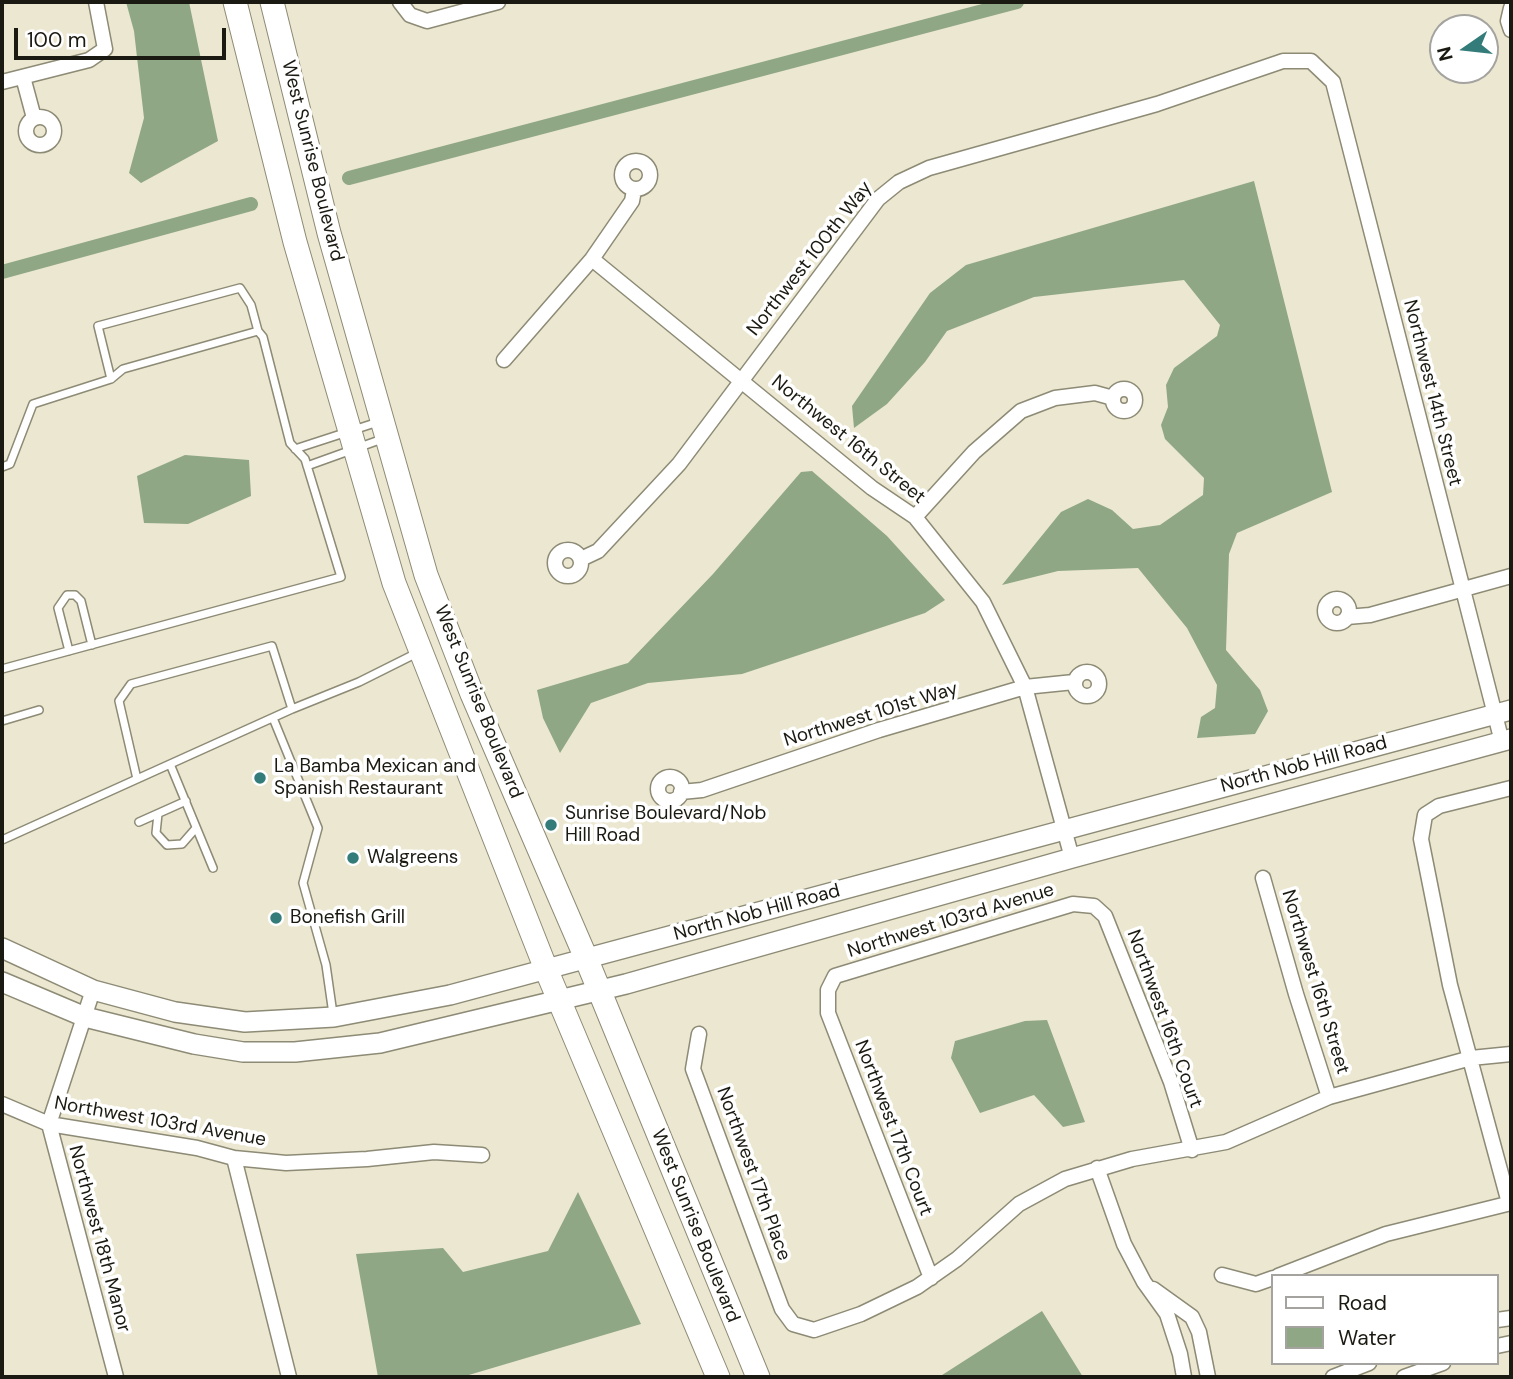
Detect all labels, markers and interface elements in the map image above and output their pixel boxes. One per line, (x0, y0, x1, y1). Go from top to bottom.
scale bar (18, 14, 229, 58)
north arrow (1429, 14, 1499, 84)
text: 100 m (27, 26, 87, 54)
text: N (1431, 44, 1459, 63)
street label: West Sunrise Boulevard (276, 58, 348, 264)
street label: Northwest 100th Way (743, 177, 877, 341)
street label: Northwest 14th Street (1398, 298, 1466, 488)
street label: Northwest 16th Street (766, 371, 930, 509)
street label: West Sunrise Boulevard (429, 602, 527, 802)
street label: Northwest 101st Way (781, 678, 961, 752)
street label: North Nob Hill Road (1218, 732, 1390, 798)
place label: La Bamba Mexican and Spanish Restaurant (274, 756, 476, 800)
marker: La Bamba Mexican and Spanish Restaurant (252, 770, 268, 786)
place label: Sunrise Boulevard/Nob Hill Road (565, 803, 766, 847)
marker: Sunrise Boulevard/Nob Hill Road (543, 817, 559, 833)
place label: Walgreens (367, 847, 458, 869)
marker: Walgreens (345, 850, 361, 866)
street label: Northwest 103rd Avenue (845, 879, 1057, 963)
street label: North Nob Hill Road (671, 880, 843, 946)
street label: Northwest 16th Street (1276, 887, 1354, 1077)
place label: Bonefish Grill (290, 907, 405, 929)
marker: Bonefish Grill (268, 910, 284, 926)
street label: Northwest 16th Court (1121, 927, 1207, 1111)
street label: Northwest 17th Court (849, 1037, 937, 1219)
street label: Northwest 17th Place (711, 1084, 795, 1264)
street label: Northwest 103rd Avenue (52, 1092, 268, 1152)
street label: West Sunrise Boulevard (646, 1126, 744, 1326)
street label: Northwest 18th Manor (63, 1143, 135, 1335)
legend (1272, 1274, 1499, 1365)
text: Road (1338, 1289, 1387, 1317)
text: Water (1338, 1324, 1396, 1352)

